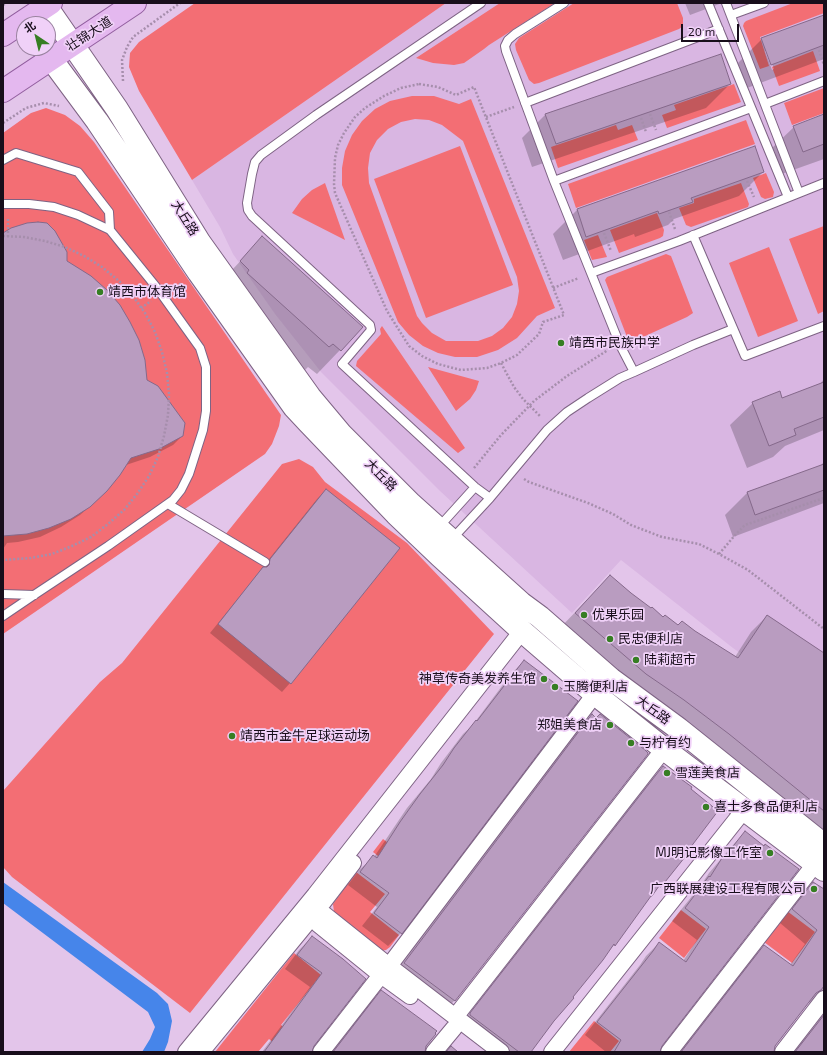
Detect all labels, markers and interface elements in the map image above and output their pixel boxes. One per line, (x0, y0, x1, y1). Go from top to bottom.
street label: 壮锦大道 (63, 13, 115, 55)
north arrow (16, 16, 56, 56)
scale bar (683, 16, 741, 42)
text: 北 (21, 18, 38, 35)
text: 20 m (688, 24, 715, 38)
street label: 大丘路 (168, 197, 202, 239)
place label: 靖西市体育馆 (108, 284, 186, 300)
marker: 靖西市体育馆 (95, 287, 105, 297)
place label: 靖西市民族中学 (569, 335, 660, 351)
marker: 靖西市民族中学 (556, 338, 566, 348)
street label: 大丘路 (362, 456, 400, 494)
place label: 优果乐园 (592, 607, 644, 623)
marker: 优果乐园 (579, 610, 589, 620)
place label: 民忠便利店 (618, 631, 683, 647)
marker: 民忠便利店 (605, 634, 615, 644)
place label: 陆莉超市 (644, 652, 696, 668)
marker: 陆莉超市 (631, 655, 641, 665)
place label: 神草传奇美发养生馆 (419, 671, 536, 687)
marker: 神草传奇美发养生馆 (539, 674, 549, 684)
place label: 玉腾便利店 (563, 679, 628, 695)
marker: 玉腾便利店 (550, 682, 560, 692)
street label: 大丘路 (633, 692, 673, 728)
place label: 郑姐美食店 (537, 717, 602, 733)
marker: 郑姐美食店 (605, 720, 615, 730)
place label: 靖西市金牛足球运动场 (240, 728, 370, 744)
marker: 靖西市金牛足球运动场 (227, 731, 237, 741)
place label: 与柠有约 (639, 735, 691, 751)
marker: 与柠有约 (626, 738, 636, 748)
place label: 雪莲美食店 (675, 765, 740, 781)
marker: 雪莲美食店 (662, 768, 672, 778)
place label: 喜士多食品便利店 (714, 799, 818, 815)
marker: 喜士多食品便利店 (701, 802, 711, 812)
place label: MJ明记影像工作室 (655, 845, 762, 861)
marker: MJ明记影像工作室 (765, 848, 775, 858)
place label: 广西联展建设工程有限公司 (650, 881, 806, 897)
marker: 广西联展建设工程有限公司 (809, 884, 819, 894)

